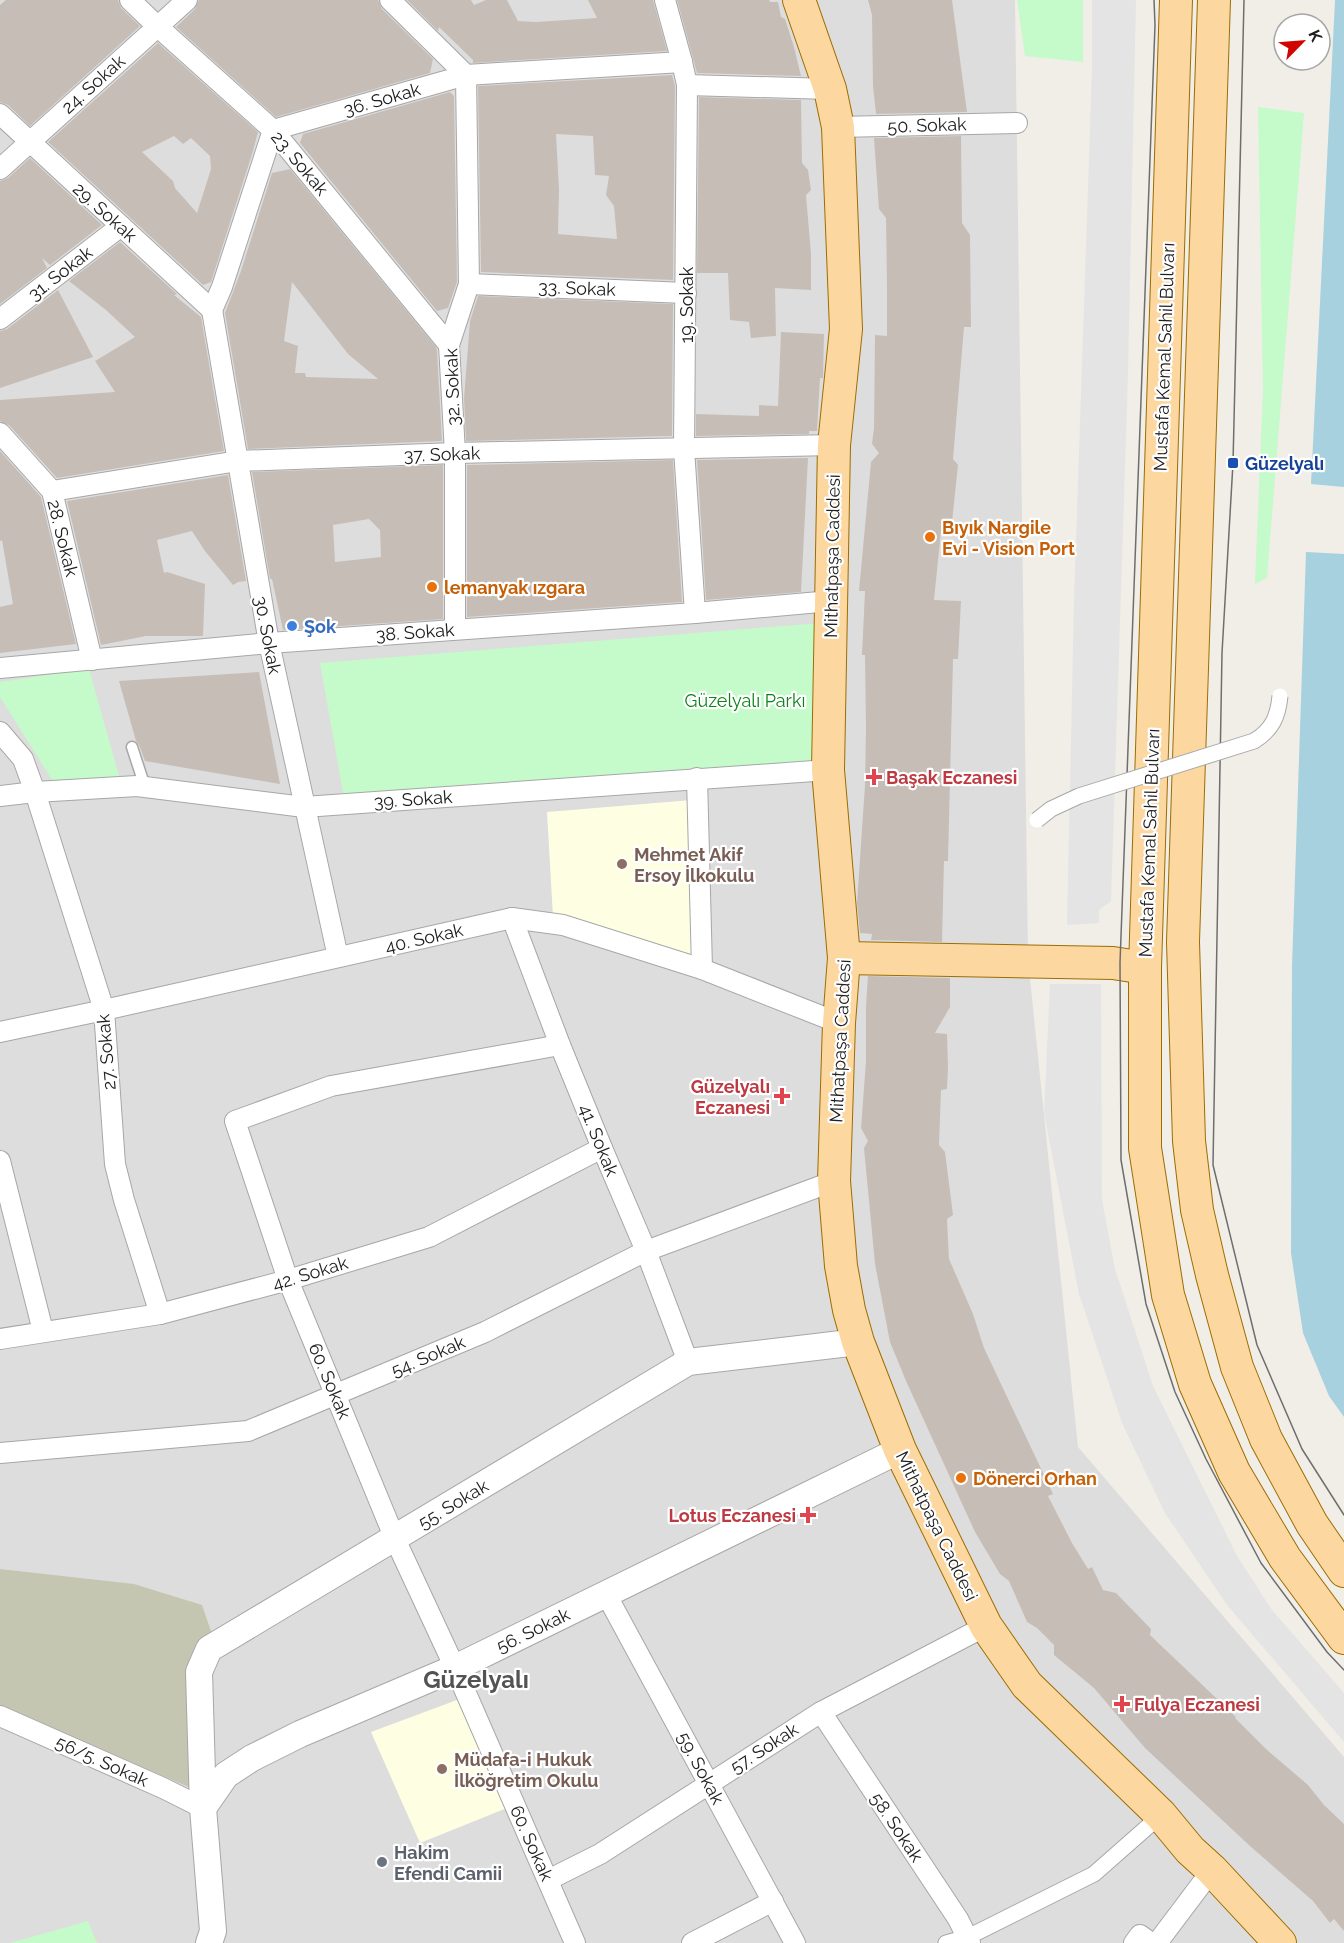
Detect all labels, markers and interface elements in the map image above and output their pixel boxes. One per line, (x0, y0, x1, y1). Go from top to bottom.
north arrow (1272, 12, 1332, 72)
text: K (1304, 27, 1326, 45)
street label: 24. Sokak (57, 50, 129, 118)
street label: 36. Sokak (341, 78, 423, 120)
street label: 50. Sokak (887, 113, 967, 137)
street label: 23. Sokak (267, 127, 333, 200)
street label: 29. Sokak (69, 178, 141, 246)
street label: 31. Sokak (24, 241, 97, 305)
street label: Mustafa Kemal Sahil Bulvarı (1150, 242, 1178, 472)
street label: 19. Sokak (676, 266, 697, 343)
street label: 33. Sokak (538, 276, 617, 300)
street label: 32. Sokak (440, 347, 464, 426)
street label: 37. Sokak (403, 442, 481, 466)
place label: Güzelyalı (1245, 453, 1324, 474)
marker: Güzelyalı (1226, 456, 1240, 470)
street label: Mithatpaşa Caddesi (820, 474, 844, 638)
street label: 28. Sokak (43, 497, 83, 579)
place label: Bıyık Nargile Evi - Vision Port (942, 517, 1075, 559)
marker: Bıyık Nargile Evi - Vision Port (923, 530, 937, 544)
place label: lemanyak ızgara (444, 577, 585, 598)
marker: lemanyak ızgara (425, 580, 439, 594)
street label: 30. Sokak (250, 594, 286, 676)
place label: Şok (304, 616, 337, 637)
marker: Şok (285, 619, 299, 633)
street label: 38. Sokak (375, 619, 455, 645)
park label: Güzelyalı Parkı (685, 690, 805, 711)
street label: Mustafa Kemal Sahil Bulvarı (1135, 728, 1163, 958)
place label: Başak Eczanesi (886, 767, 1017, 788)
marker: Başak Eczanesi (867, 770, 881, 784)
street label: 39. Sokak (373, 786, 453, 812)
place label: Mehmet Akif Ersoy İlkokulu (634, 844, 754, 886)
marker: Mehmet Akif Ersoy İlkokulu (615, 857, 629, 871)
street label: 40. Sokak (383, 919, 465, 957)
street label: Mithatpaşa Caddesi (825, 959, 855, 1123)
street label: 27. Sokak (92, 1013, 120, 1091)
place label: Güzelyalı Eczanesi (691, 1076, 770, 1118)
marker: Güzelyalı Eczanesi (775, 1089, 789, 1103)
street label: 41. Sokak (575, 1101, 623, 1180)
street label: 42. Sokak (270, 1251, 351, 1294)
street label: 54. Sokak (388, 1331, 468, 1381)
street label: 60. Sokak (305, 1340, 356, 1423)
street label: Mithatpaşa Caddesi (892, 1448, 982, 1604)
place label: Dönerci Orhan (973, 1468, 1097, 1489)
marker: Dönerci Orhan (954, 1471, 968, 1485)
street label: 55. Sokak (414, 1475, 492, 1533)
place label: Lotus Eczanesi (668, 1505, 796, 1526)
marker: Lotus Eczanesi (801, 1508, 815, 1522)
street label: 56. Sokak (493, 1603, 574, 1657)
district label: Güzelyalı (423, 1665, 529, 1694)
place label: Fulya Eczanesi (1134, 1694, 1260, 1715)
marker: Fulya Eczanesi (1115, 1697, 1129, 1711)
street label: 57. Sokak (726, 1718, 802, 1778)
street label: 59. Sokak (673, 1728, 729, 1808)
street label: 56/5. Sokak (52, 1731, 152, 1791)
place label: Müdafa-i Hukuk İlköğretim Okulu (454, 1749, 598, 1791)
marker: Müdafa-i Hukuk İlköğretim Okulu (435, 1762, 449, 1776)
street label: 58. Sokak (866, 1788, 928, 1866)
street label: 60. Sokak (506, 1802, 558, 1884)
place label: Hakim Efendi Camii (394, 1842, 502, 1884)
marker: Hakim Efendi Camii (375, 1855, 389, 1869)

